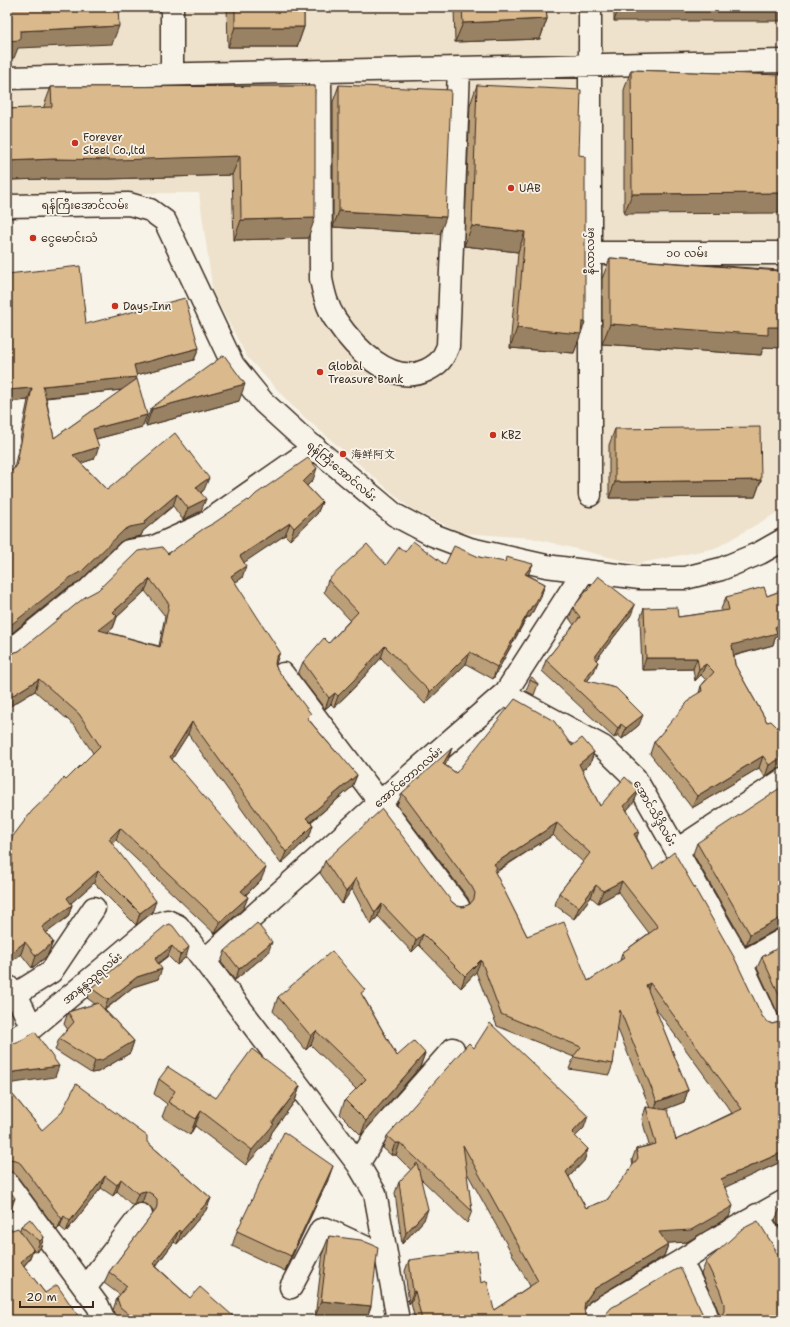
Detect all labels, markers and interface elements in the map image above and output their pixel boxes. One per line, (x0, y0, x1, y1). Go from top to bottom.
place label: Forever Steel Co.,ltd (83, 130, 145, 158)
marker: Forever Steel Co.,ltd (70, 138, 80, 148)
place label: UAB (519, 181, 541, 196)
marker: UAB (506, 183, 516, 193)
street label: ရန်ကြီးအောင်လမ်း (42, 198, 129, 214)
street label: နီလာလမ်း (583, 227, 599, 275)
place label: ငွေမောင်းသံ (41, 231, 98, 247)
marker: ငွေမောင်းသံ (28, 233, 38, 243)
street label: ၁၀ လမ်း (666, 246, 708, 261)
place label: Days Inn (123, 299, 172, 314)
marker: Days Inn (110, 301, 120, 311)
place label: Global Treasure Bank (328, 359, 404, 387)
marker: Global Treasure Bank (315, 367, 325, 377)
place label: KBZ (501, 428, 521, 443)
marker: KBZ (488, 430, 498, 440)
street label: ရန်ကြီးအောင်လမ်း (303, 438, 380, 506)
place label: 海鲜阿文 (351, 447, 395, 462)
marker: 海鲜阿文 (338, 449, 348, 459)
street label: အောင်ဘောဂလမ်း (371, 743, 446, 811)
street label: အောင်သိဒ္ဒိလမ်း (629, 778, 680, 850)
street label: အာနန္ဒသူရလမ်း (59, 949, 126, 1009)
scale bar (20, 1283, 93, 1309)
text: 20 m (26, 1289, 57, 1305)

